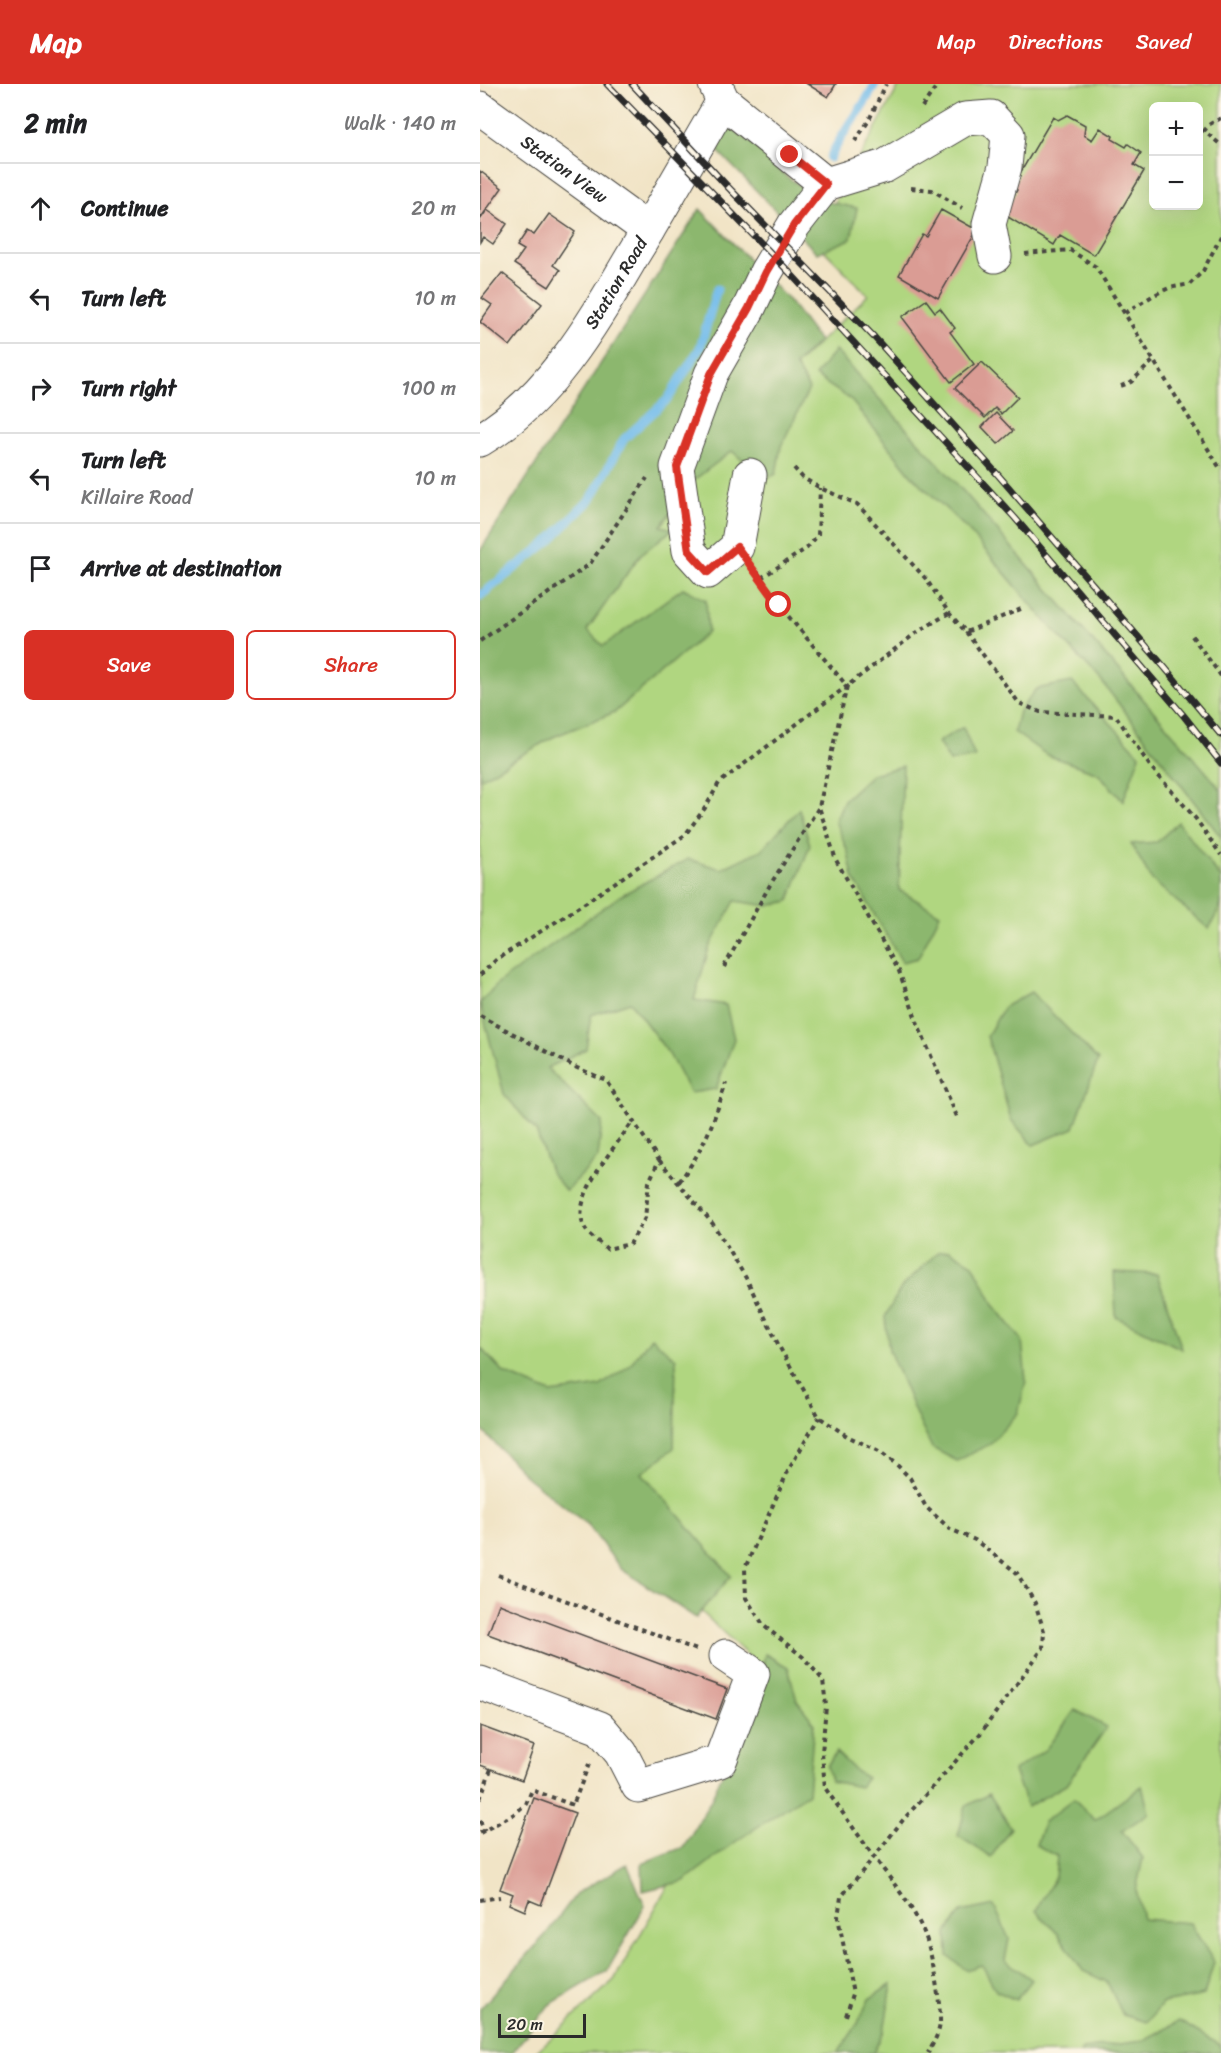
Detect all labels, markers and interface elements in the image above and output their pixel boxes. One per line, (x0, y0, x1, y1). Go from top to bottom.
text: Map (30, 18, 82, 67)
text: Map (937, 23, 975, 61)
text: Directions (1008, 23, 1103, 61)
text: Saved (1136, 23, 1191, 61)
text: 2 min (24, 100, 87, 146)
map controls (1149, 102, 1203, 210)
button: + (1149, 102, 1203, 156)
text: Walk · 140 m (344, 106, 456, 141)
street label: Station View (514, 126, 615, 212)
route end (776, 141, 802, 167)
button: − (1149, 156, 1203, 210)
text: Continue (81, 189, 169, 228)
text: 20 m (411, 191, 456, 226)
icon: ahead (24, 192, 57, 225)
street label: Station Road (576, 229, 657, 336)
text: Turn left (81, 279, 166, 318)
text: 10 m (414, 281, 456, 316)
icon: left (24, 282, 57, 315)
text: Turn right (81, 369, 176, 408)
text: 100 m (402, 371, 456, 406)
icon: right (24, 372, 57, 405)
text: Turn left (81, 441, 166, 480)
text: 10 m (414, 461, 456, 496)
icon: left (24, 462, 57, 495)
text: Killaire Road (81, 480, 192, 515)
text: Arrive at destination (81, 549, 282, 588)
icon: arrive (24, 552, 57, 585)
route start (765, 591, 791, 617)
button: Save (24, 630, 234, 700)
button: Share (246, 630, 456, 700)
text: 20 m (507, 2010, 543, 2039)
scale bar (498, 2011, 586, 2038)

